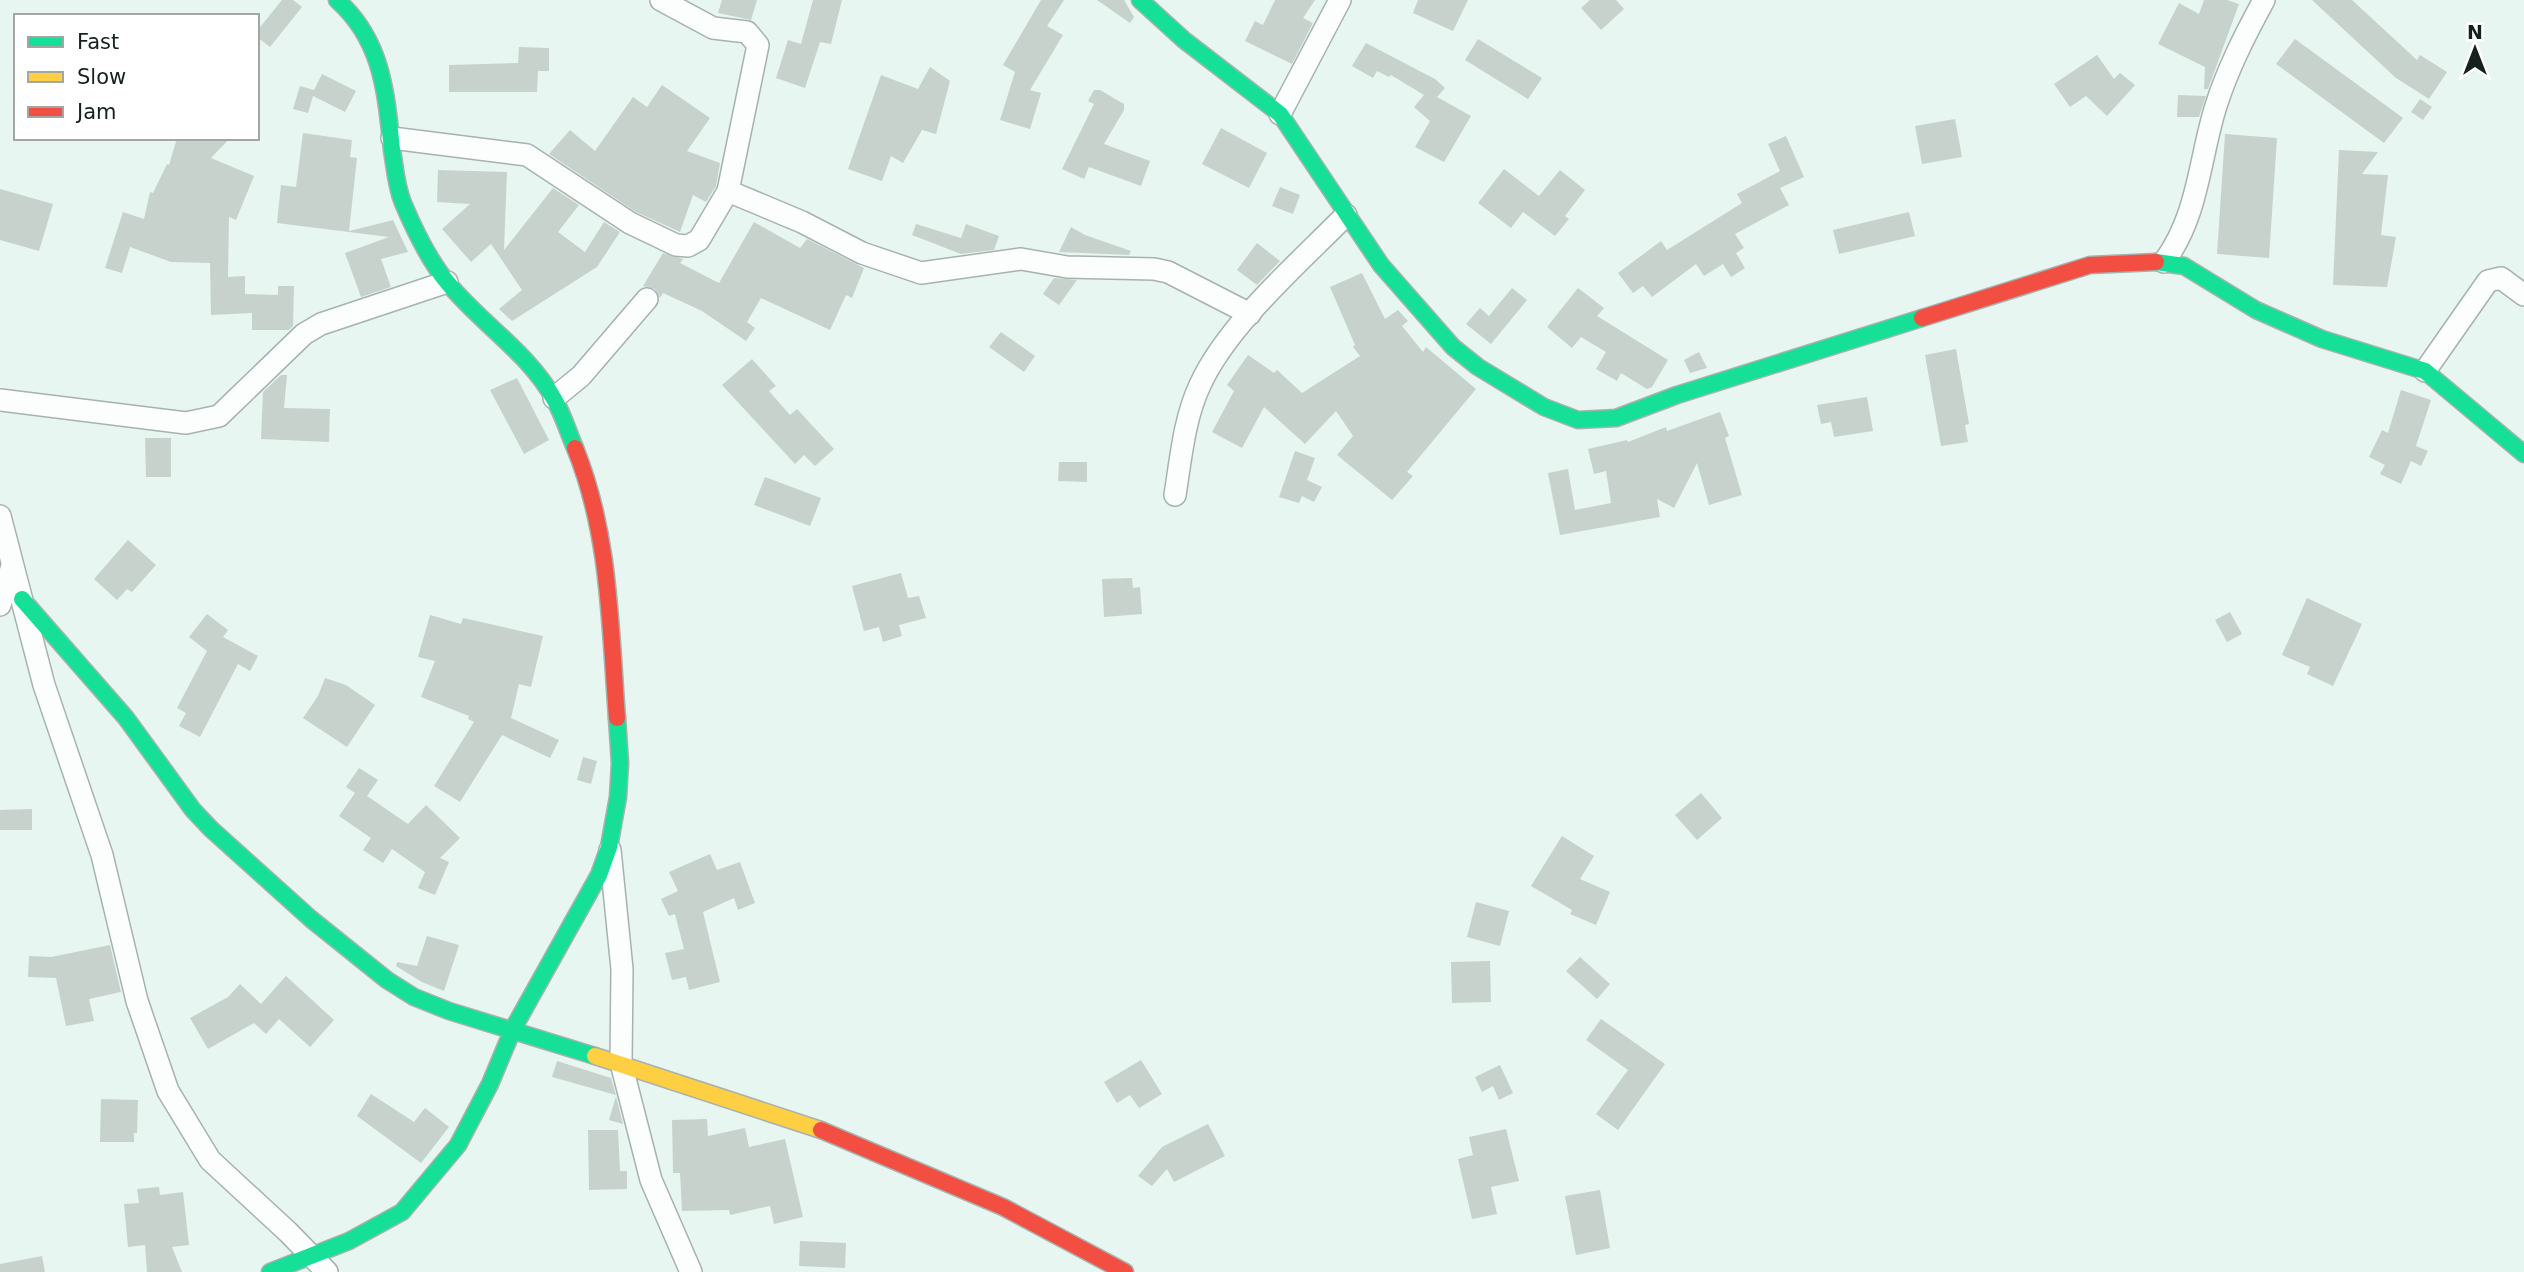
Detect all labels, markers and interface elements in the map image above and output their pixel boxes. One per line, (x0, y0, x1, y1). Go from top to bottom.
legend (14, 14, 259, 140)
north arrow (2440, 14, 2510, 84)
text: N (2467, 21, 2483, 43)
text: Fast (77, 30, 119, 54)
text: Slow (77, 65, 126, 89)
text: Jam (75, 100, 117, 124)

